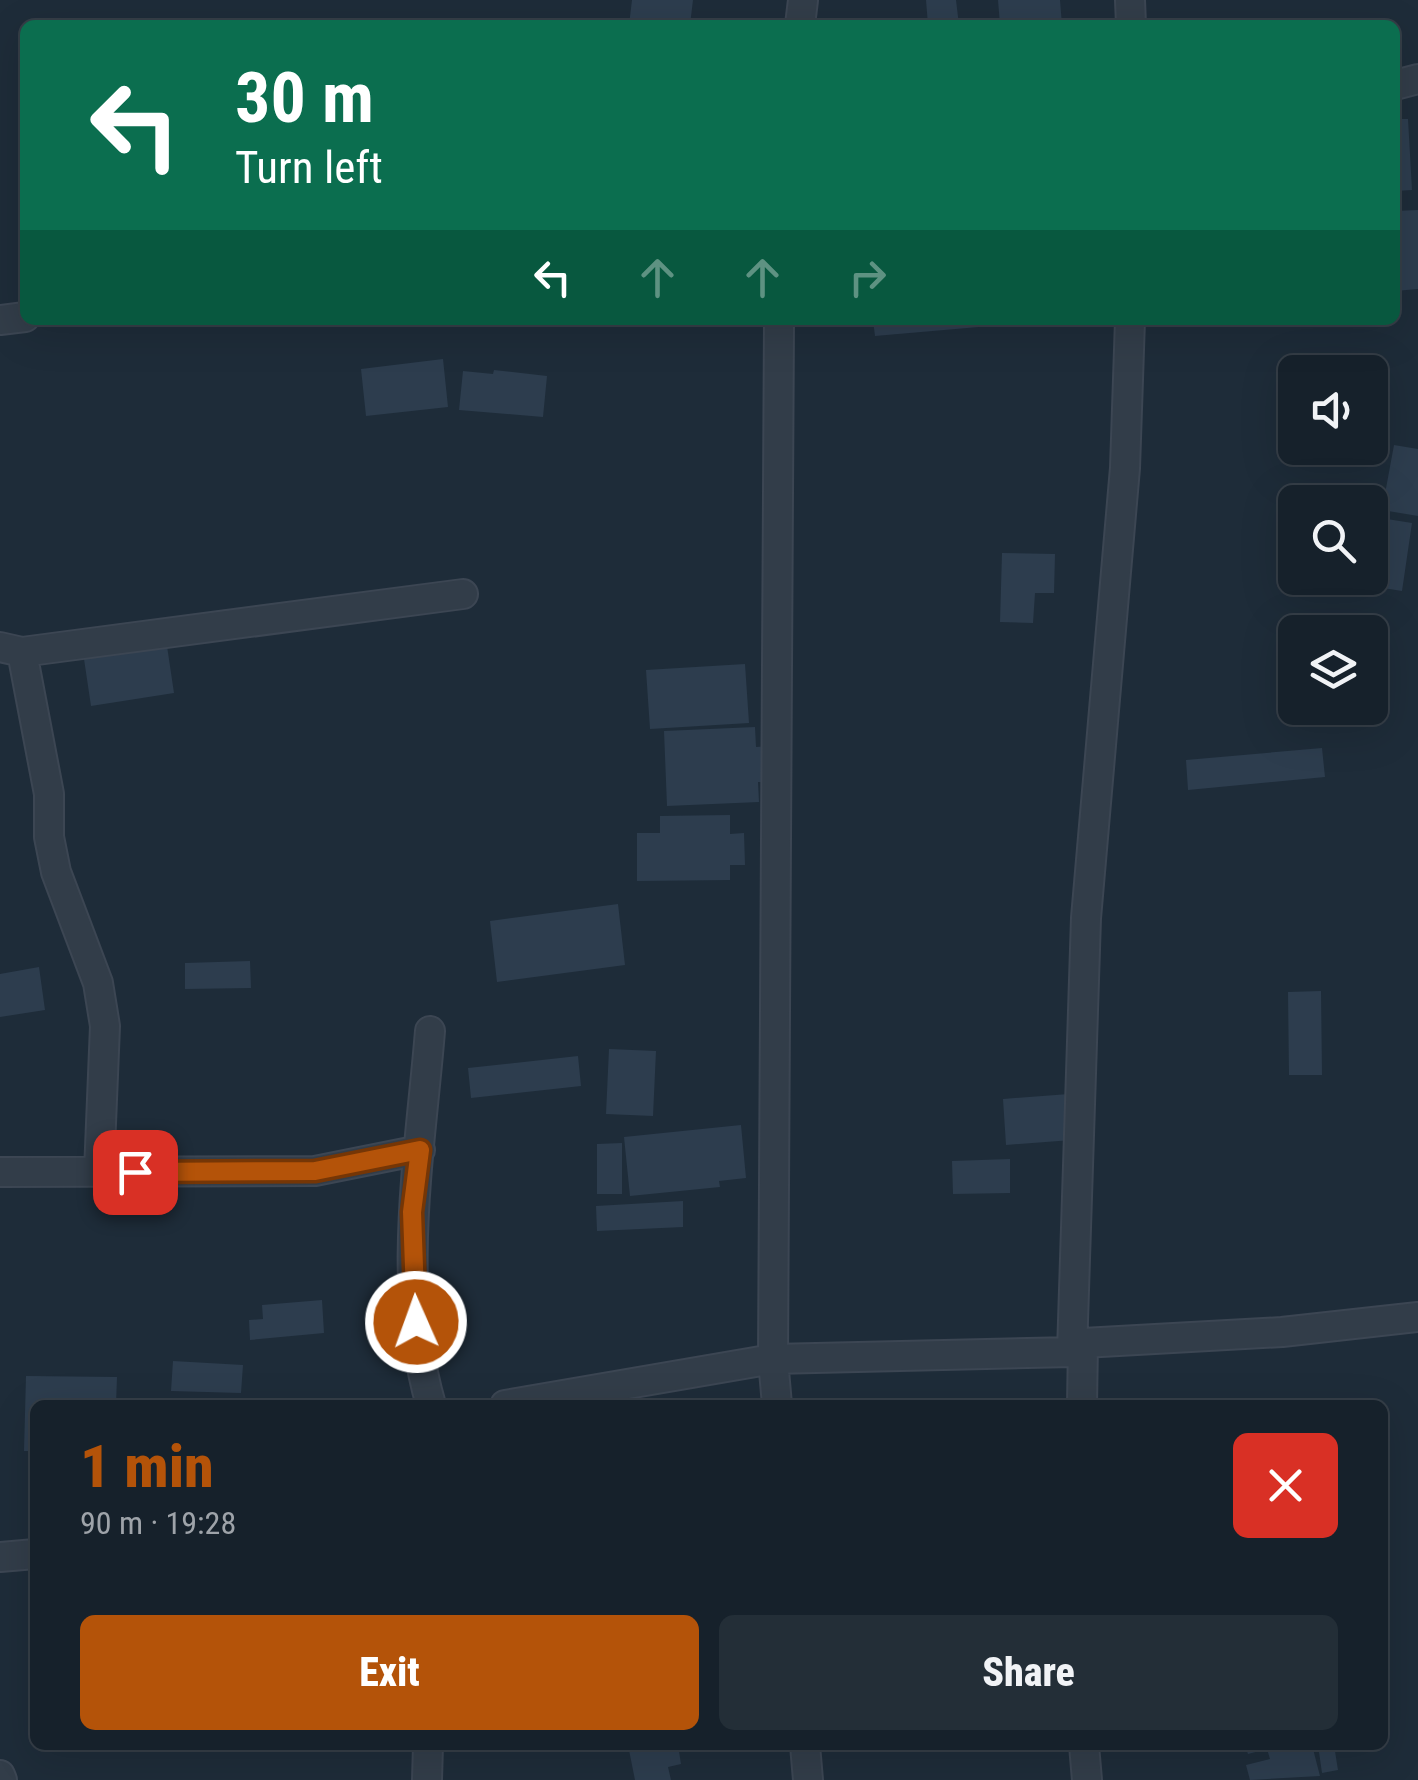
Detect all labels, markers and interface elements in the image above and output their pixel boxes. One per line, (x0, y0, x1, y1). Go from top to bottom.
text: 30 m (235, 57, 374, 139)
icon: left (70, 60, 200, 190)
text: Turn left (235, 141, 383, 194)
icon: left (525, 250, 580, 305)
icon: ahead (630, 250, 685, 305)
icon: ahead (735, 250, 790, 305)
icon: right (840, 250, 895, 305)
map controls (1278, 355, 1388, 725)
button: sound (1278, 355, 1388, 465)
button: search (1278, 485, 1388, 595)
button: layers (1278, 615, 1388, 725)
pin (93, 1130, 178, 1215)
icon: arrive (108, 1145, 163, 1200)
position arrow (364, 1270, 468, 1374)
text: 1 min (80, 1431, 214, 1502)
button: close (1233, 1433, 1338, 1538)
text: 90 m · 19:28 (80, 1504, 236, 1542)
button: Exit (80, 1615, 699, 1730)
button: Share (719, 1615, 1338, 1730)

